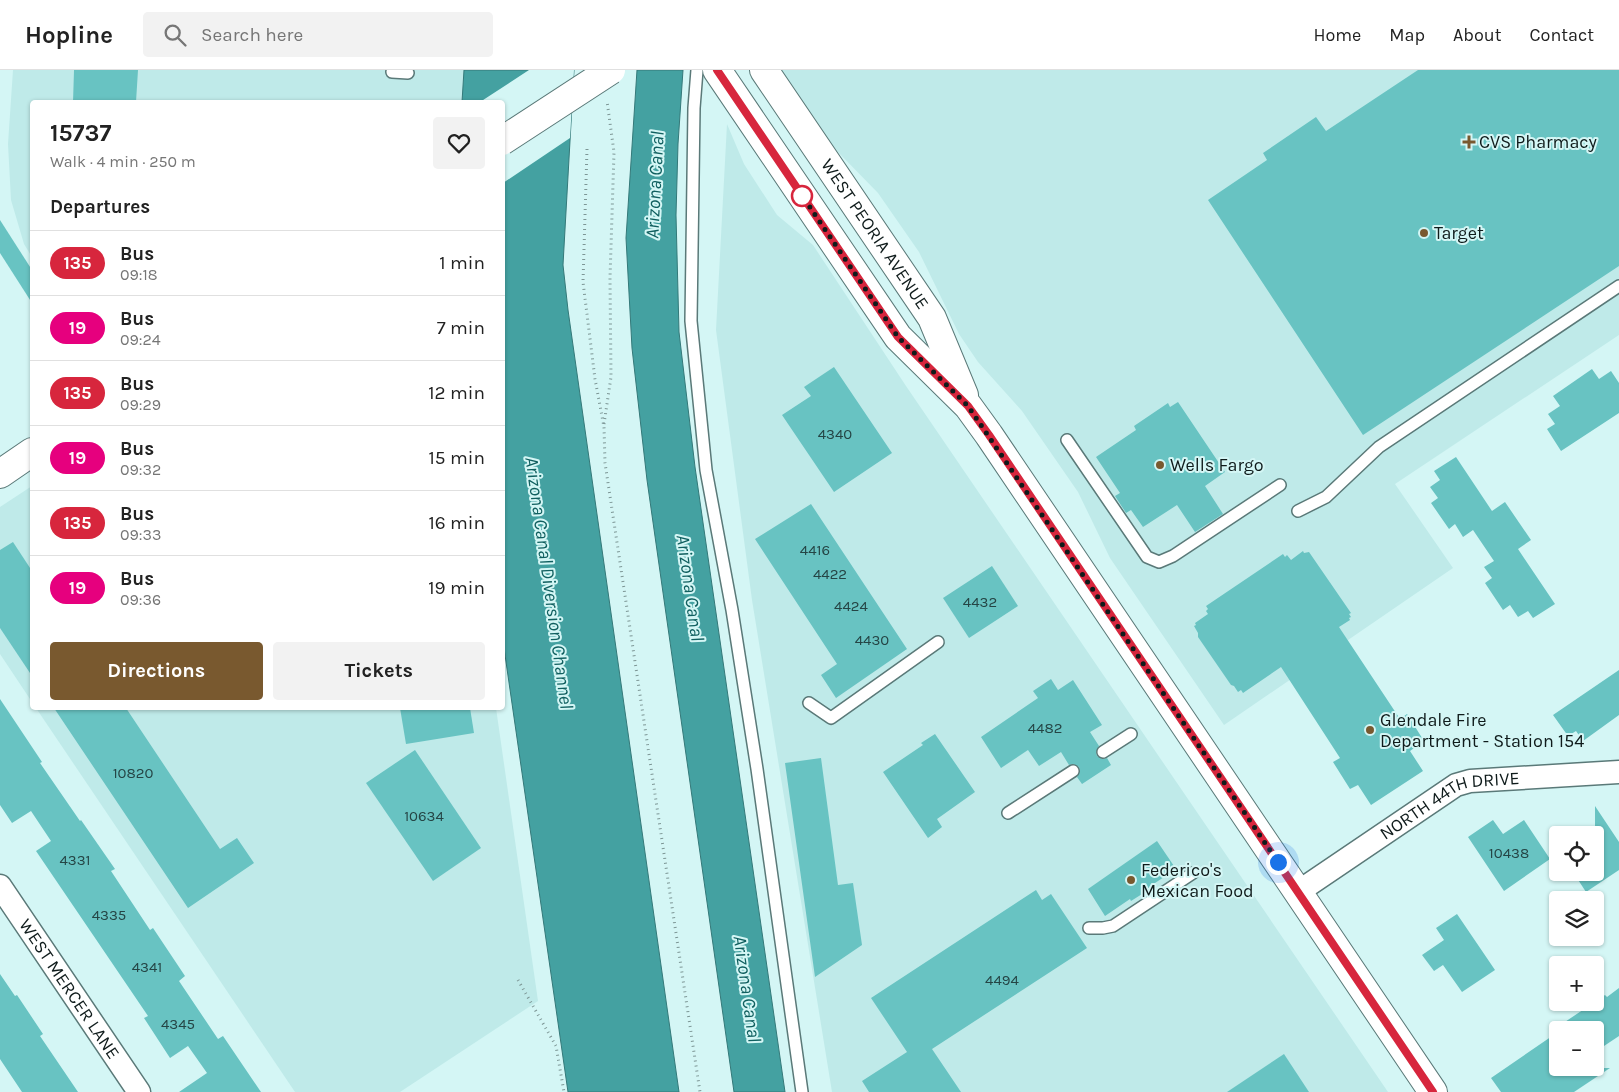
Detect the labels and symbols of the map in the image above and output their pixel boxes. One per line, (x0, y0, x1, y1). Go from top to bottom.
water label: Arizona Canal (641, 130, 669, 239)
place label: CVS Pharmacy (1479, 131, 1598, 153)
marker: CVS Pharmacy (1463, 136, 1475, 148)
street label: WEST PEORIA AVENUE (816, 154, 934, 313)
unlabelled marker (791, 185, 813, 207)
place label: Target (1434, 222, 1484, 244)
marker: Target (1418, 227, 1430, 239)
house number: 4340 (818, 425, 852, 443)
place label: Wells Fargo (1170, 454, 1264, 476)
water label: Arizona Canal Diversion Channel (520, 455, 578, 711)
marker: Wells Fargo (1154, 459, 1166, 471)
water label: Arizona Canal (672, 533, 708, 643)
house number: 4416 (800, 541, 830, 559)
house number: 4422 (813, 565, 847, 583)
house number: 4432 (963, 593, 997, 611)
house number: 4424 (834, 597, 869, 615)
house number: 4430 (855, 631, 889, 649)
place label: Glendale Fire Department - Station 154 (1380, 709, 1584, 752)
house number: 4482 (1028, 719, 1062, 737)
marker: Glendale Fire Department - Station 154 (1364, 724, 1376, 736)
house number: 10820 (113, 764, 153, 782)
street label: NORTH 44TH DRIVE (1375, 767, 1520, 844)
house number: 10634 (404, 807, 444, 825)
house number: 10438 (1489, 844, 1529, 862)
your location (1266, 850, 1291, 875)
house number: 4331 (59, 851, 91, 869)
place label: Federico's Mexican Food (1141, 859, 1254, 902)
marker: Federico's Mexican Food (1125, 874, 1137, 886)
house number: 4335 (92, 906, 126, 924)
street label: WEST MERCER LANE (14, 914, 124, 1063)
water label: Arizona Canal (729, 934, 765, 1044)
house number: 4341 (132, 958, 162, 976)
house number: 4494 (985, 971, 1020, 989)
house number: 4345 (161, 1015, 195, 1033)

